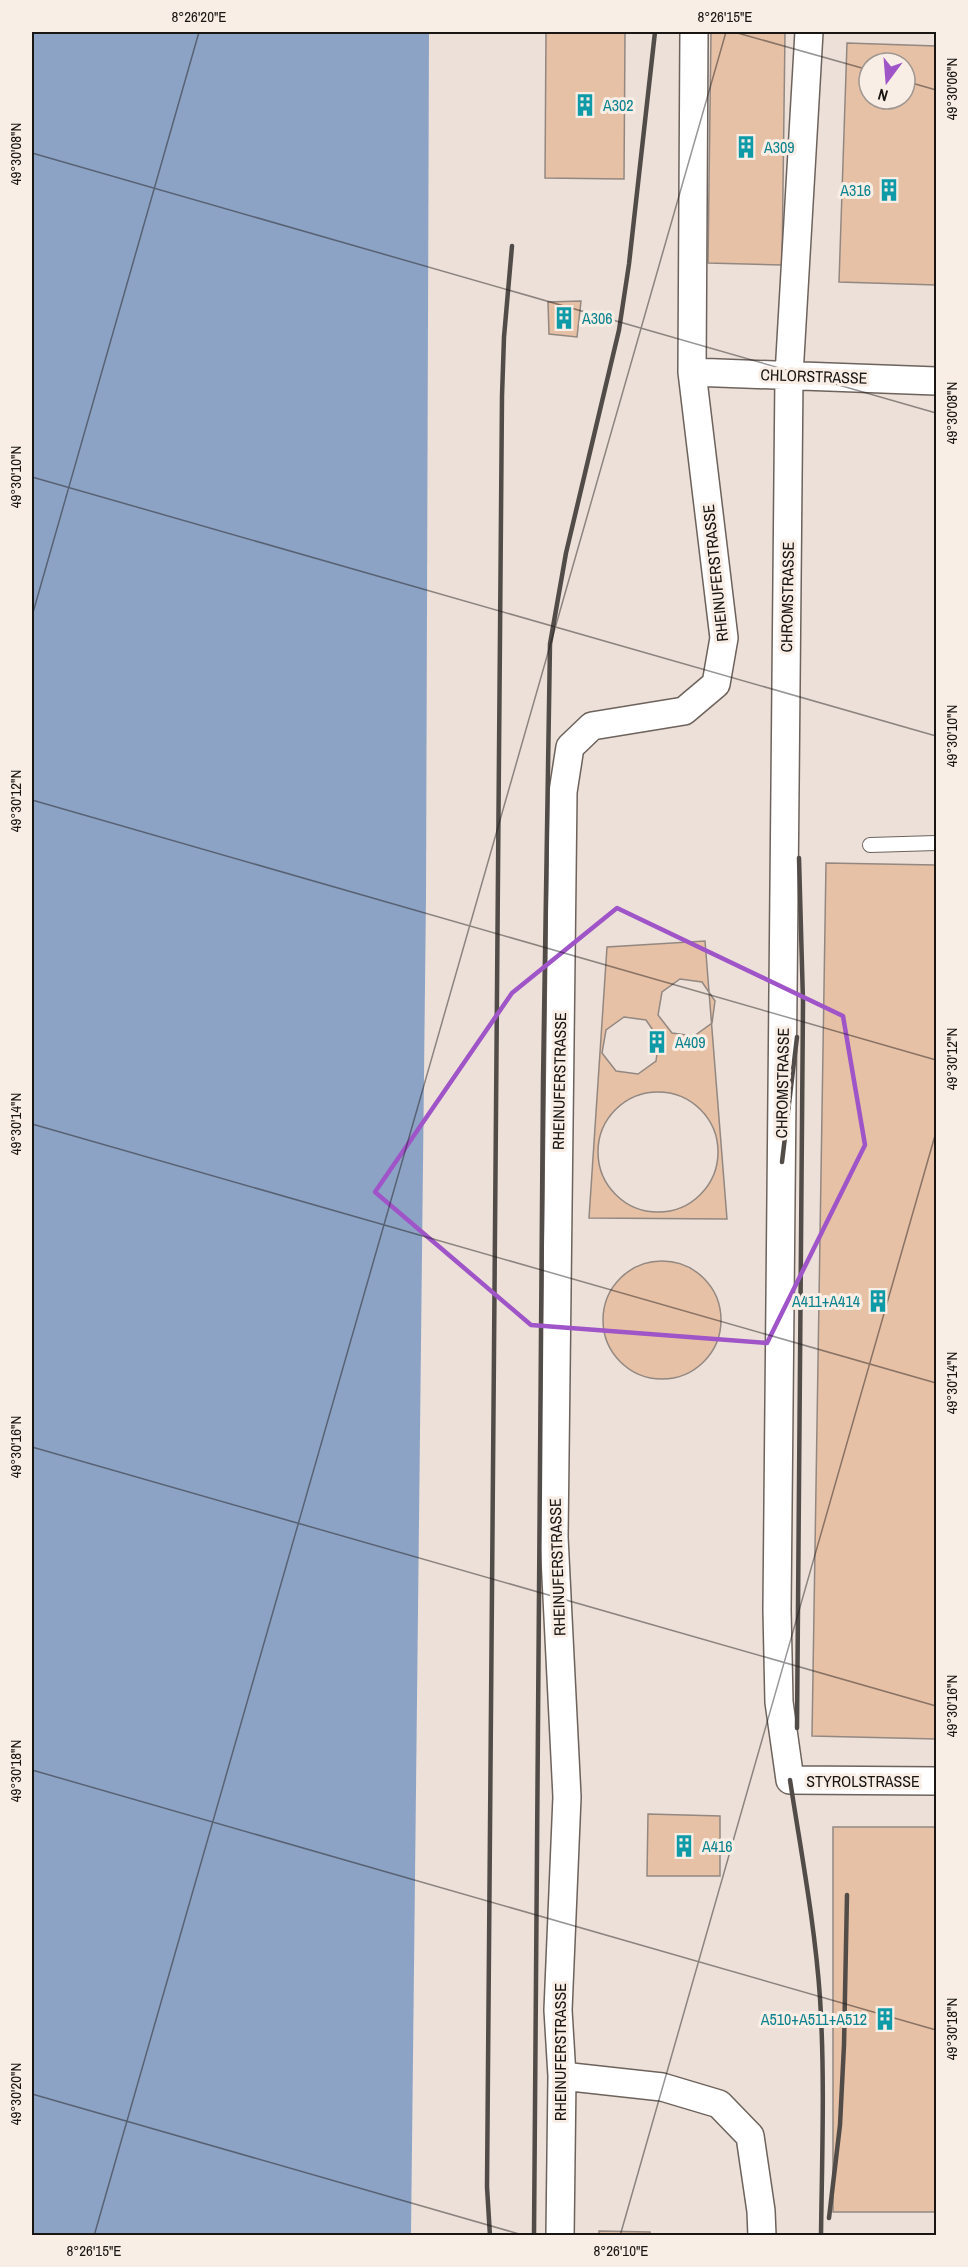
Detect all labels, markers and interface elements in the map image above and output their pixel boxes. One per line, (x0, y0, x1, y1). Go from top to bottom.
text: 8°26'20"E (171, 6, 227, 27)
text: 8°26'15"E (697, 6, 753, 27)
north arrow (857, 51, 917, 111)
text: 49°30'06"N (941, 58, 962, 120)
text: N (875, 84, 890, 107)
building icon: A302 (572, 92, 598, 118)
place label: A302 (602, 94, 634, 116)
text: 49°30'08"N (5, 123, 26, 185)
building icon: A309 (733, 134, 759, 160)
place label: A309 (763, 136, 795, 158)
building icon: A316 (876, 177, 902, 203)
place label: A316 (839, 179, 871, 201)
building icon: A306 (551, 305, 577, 331)
place label: A306 (581, 307, 613, 329)
street label: CHLORSTRASSE (760, 363, 868, 389)
text: 49°30'08"N (941, 382, 962, 444)
text: 49°30'10"N (5, 446, 26, 508)
street label: RHEINUFERSTRASSE (697, 503, 733, 643)
street label: CHROMSTRASSE (775, 541, 799, 653)
text: 49°30'10"N (941, 705, 962, 767)
text: 49°30'12"N (5, 770, 26, 832)
street label: RHEINUFERSTRASSE (547, 1012, 571, 1150)
street label: CHROMSTRASSE (770, 1027, 794, 1139)
text: 49°30'12"N (941, 1028, 962, 1090)
building icon: A409 (644, 1029, 670, 1055)
place label: A409 (674, 1031, 706, 1053)
text: 49°30'14"N (5, 1093, 26, 1155)
building icon: A411+A414 (865, 1288, 891, 1314)
place label: A411+A414 (791, 1290, 860, 1312)
text: 49°30'14"N (941, 1352, 962, 1414)
text: 49°30'16"N (5, 1416, 26, 1478)
street label: RHEINUFERSTRASSE (544, 1498, 570, 1636)
text: 49°30'16"N (941, 1675, 962, 1737)
text: 49°30'18"N (5, 1740, 26, 1802)
street label: STYROLSTRASSE (806, 1770, 920, 1792)
building icon: A416 (671, 1833, 697, 1859)
place label: A416 (701, 1835, 733, 1857)
street label: RHEINUFERSTRASSE (549, 1983, 571, 2121)
text: 49°30'18"N (941, 1998, 962, 2060)
building icon: A510+A511+A512 (872, 2006, 898, 2032)
place label: A510+A511+A512 (760, 2008, 867, 2030)
text: 49°30'20"N (5, 2063, 26, 2125)
text: 8°26'15"E (66, 2240, 122, 2261)
text: 8°26'10"E (593, 2240, 649, 2261)

